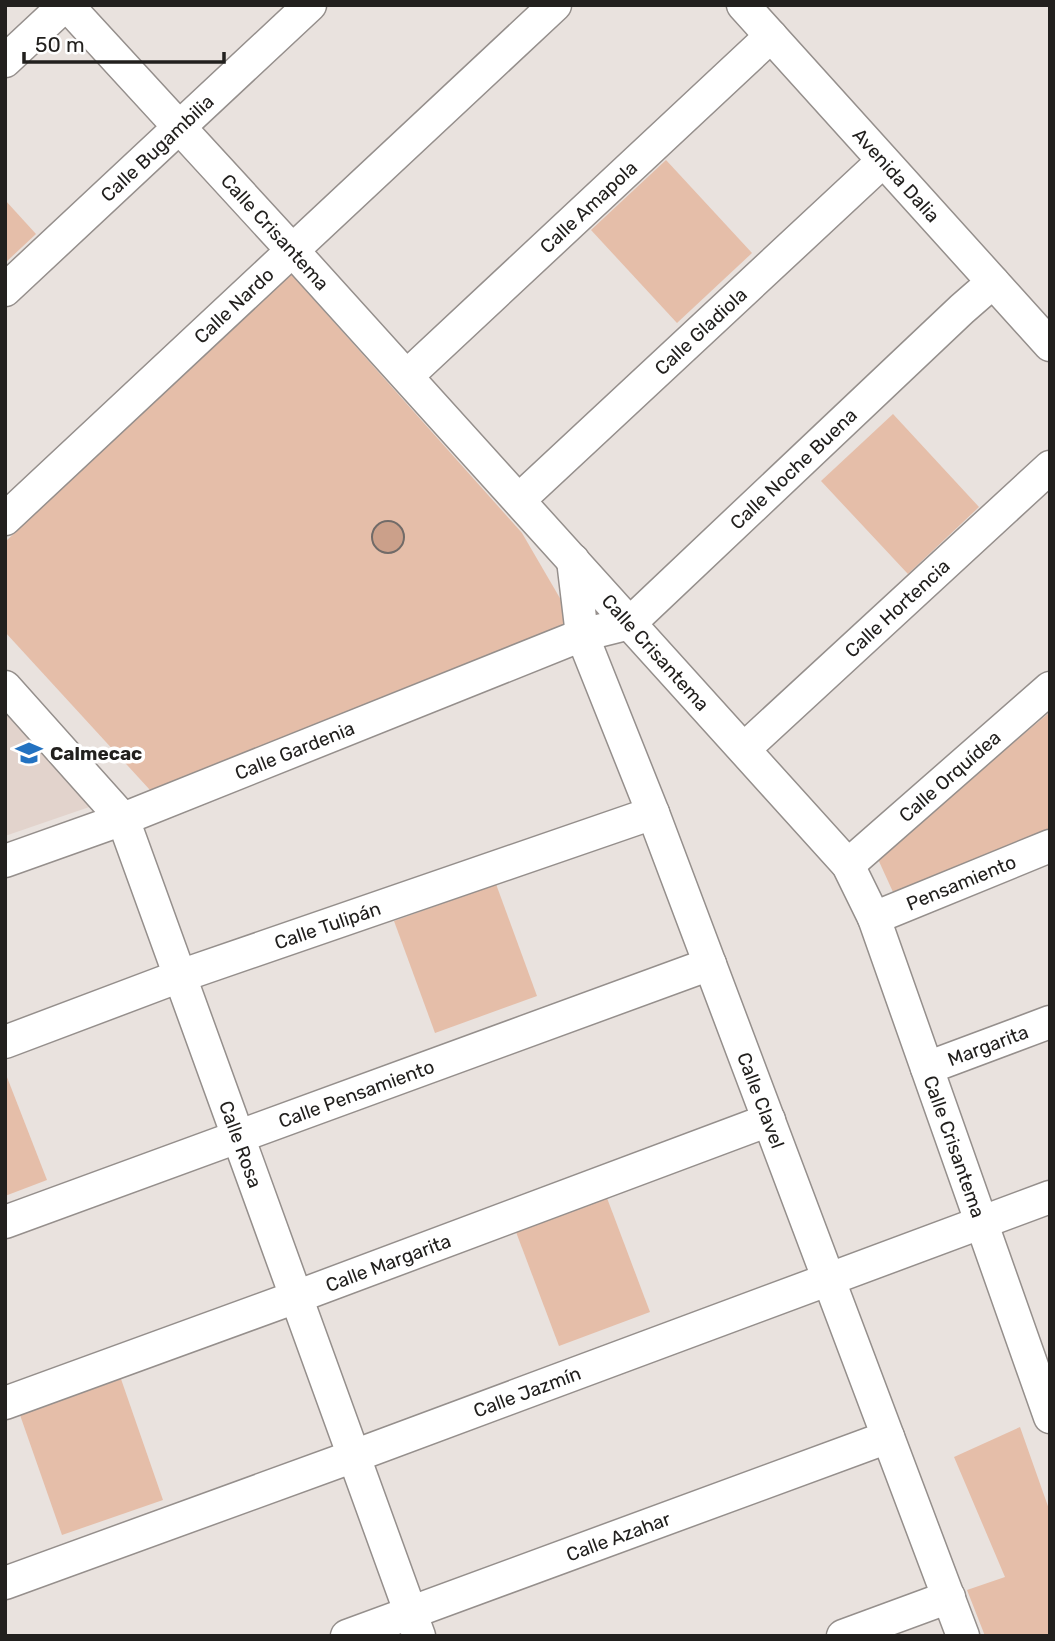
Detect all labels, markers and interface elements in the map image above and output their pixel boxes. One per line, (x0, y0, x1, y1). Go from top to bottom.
scale bar (24, 21, 224, 65)
text: 50 m (35, 32, 85, 57)
street label: Calle Bugambilia (96, 90, 218, 206)
street label: Avenida Dalia (848, 123, 945, 227)
street label: Calle Amapola (535, 156, 642, 258)
street label: Calle Crisantema (216, 169, 334, 295)
street label: Calle Nardo (189, 263, 278, 348)
street label: Calle Gladiola (650, 282, 751, 380)
street label: Calle Noche Buena (725, 403, 862, 534)
street label: Calle Hortencia (840, 554, 954, 662)
street label: Calle Crisantema (597, 589, 714, 715)
street label: Calle Gardenia (231, 716, 358, 785)
street label: Calle Orquídea (894, 725, 1005, 827)
school or university icon: Calmecac (14, 738, 44, 768)
place label: Calmecac (50, 742, 142, 765)
street label: Pensamiento (903, 850, 1019, 915)
street label: Calle Tulipán (271, 896, 384, 954)
street label: Margarita (944, 1020, 1031, 1071)
street label: Calle Clavel (733, 1049, 790, 1151)
street label: Calle Pensamiento (275, 1054, 437, 1132)
street label: Calle Crisantema (919, 1072, 990, 1221)
street label: Calle Rosa (215, 1097, 267, 1191)
street label: Calle Margarita (322, 1229, 454, 1296)
street label: Calle Jazmín (470, 1361, 584, 1422)
street label: Calle Azahar (563, 1506, 674, 1566)

